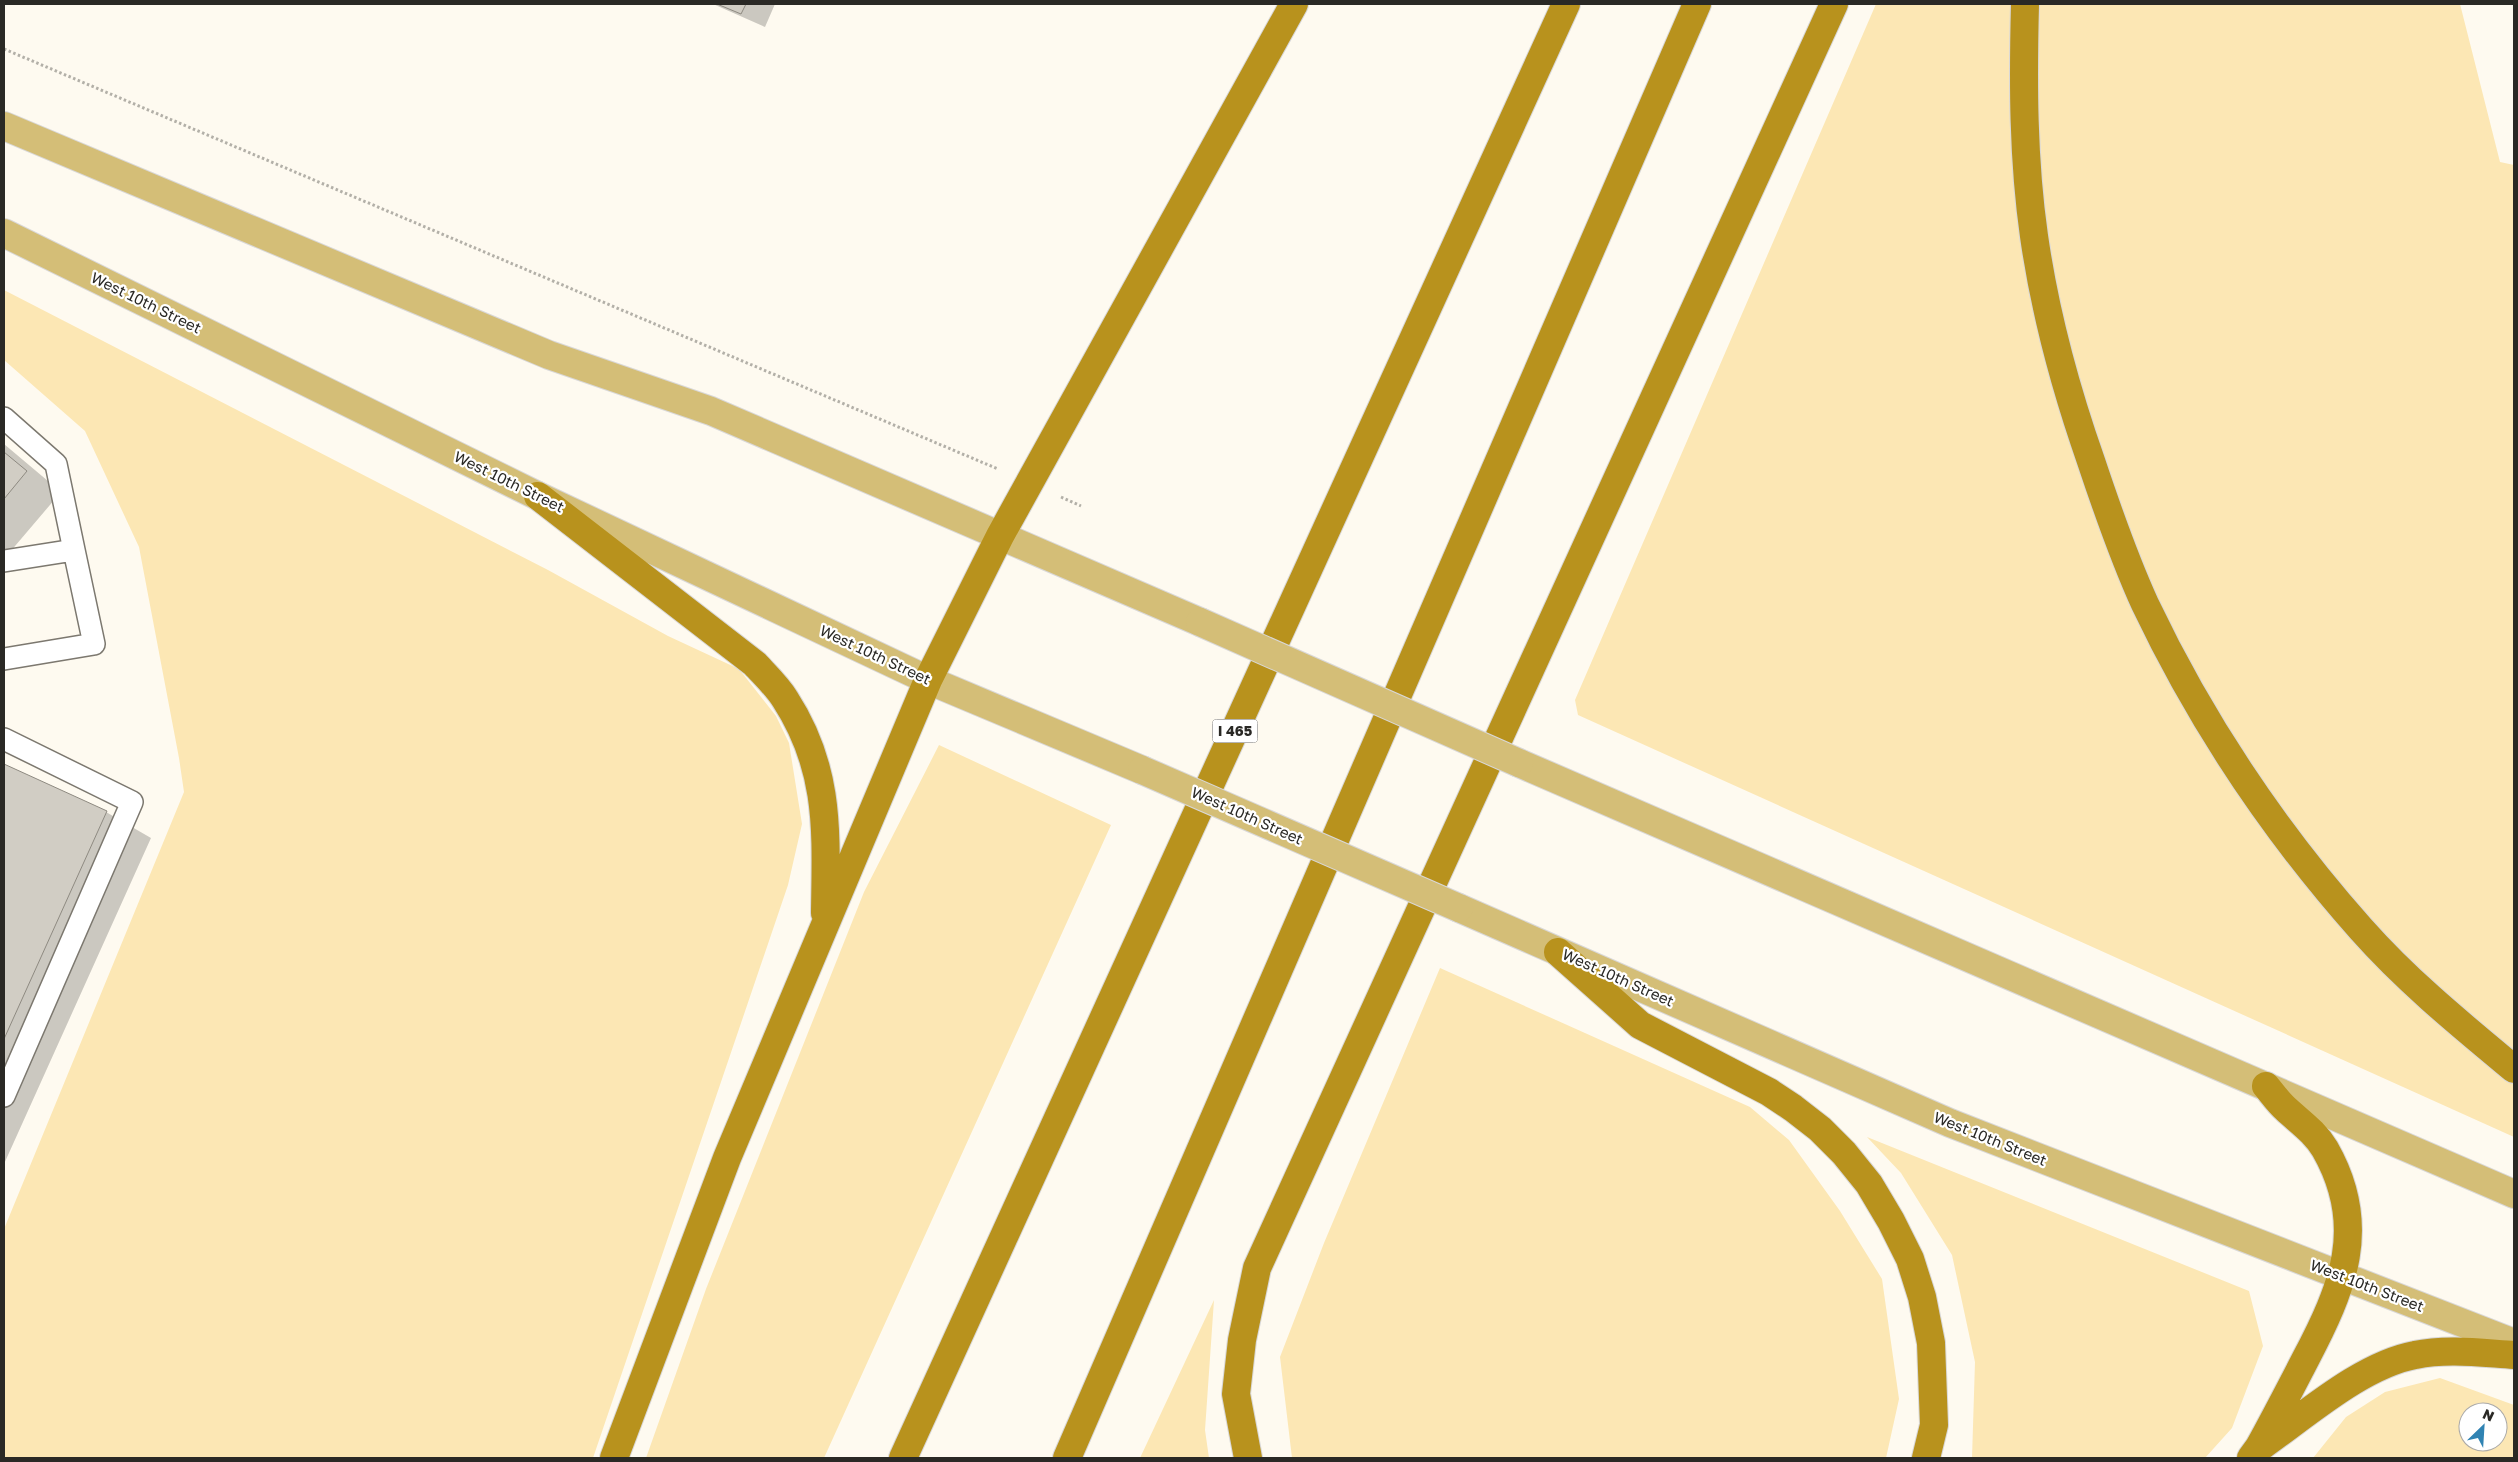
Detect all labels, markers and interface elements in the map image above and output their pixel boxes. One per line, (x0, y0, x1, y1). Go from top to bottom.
street label: West 10th Street (88, 268, 204, 337)
street label: West 10th Street (451, 447, 567, 516)
street label: West 10th Street (817, 621, 934, 688)
road number: I 465 (1212, 719, 1258, 742)
street label: West 10th Street (1189, 782, 1306, 848)
street label: West 10th Street (1560, 944, 1677, 1010)
street label: West 10th Street (1931, 1107, 2049, 1169)
street label: West 10th Street (2308, 1255, 2427, 1315)
north arrow (2458, 1402, 2508, 1452)
text: N (2480, 1405, 2497, 1425)

